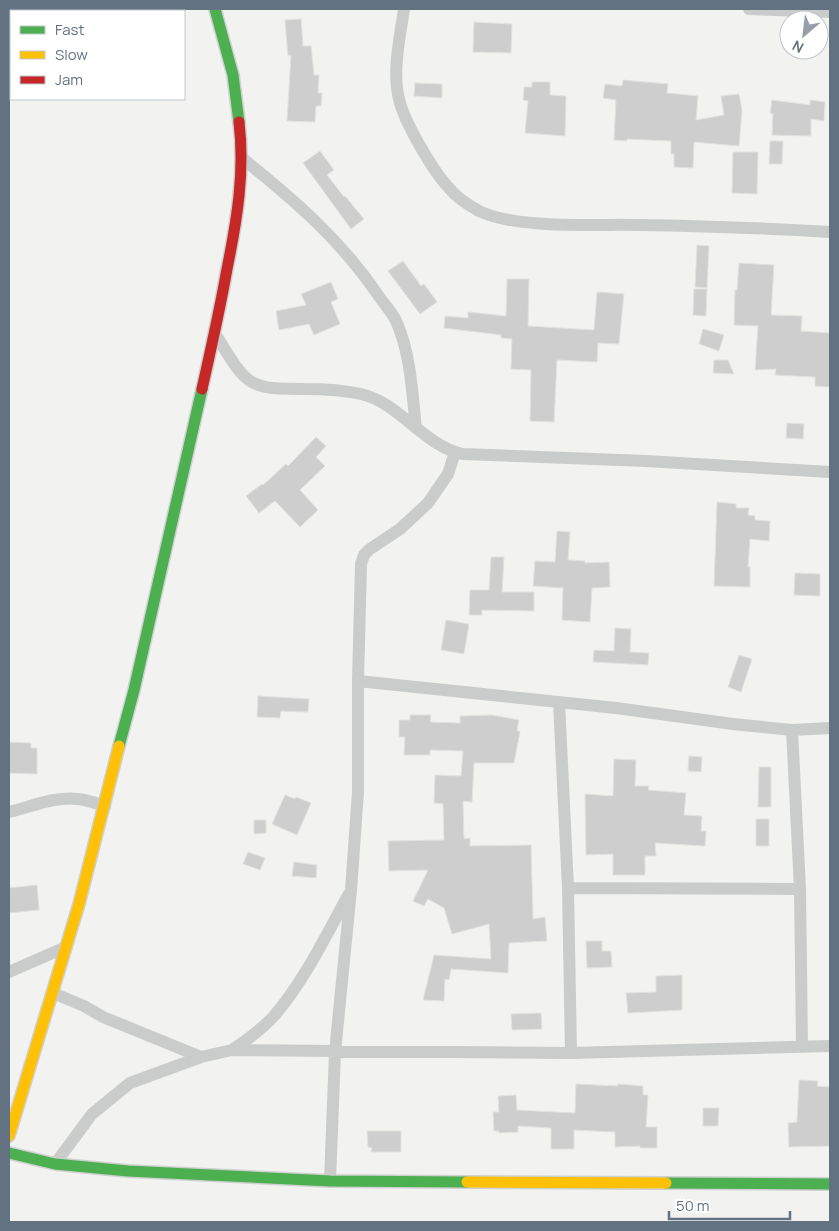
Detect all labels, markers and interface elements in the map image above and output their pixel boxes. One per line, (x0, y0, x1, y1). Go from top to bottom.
legend (10, 10, 185, 100)
north arrow (779, 10, 829, 60)
text: Fast (55, 19, 84, 40)
text: N (789, 36, 807, 58)
text: Slow (55, 44, 88, 65)
text: Jam (55, 69, 83, 90)
scale bar (669, 1188, 790, 1220)
text: 50 m (676, 1195, 710, 1216)

